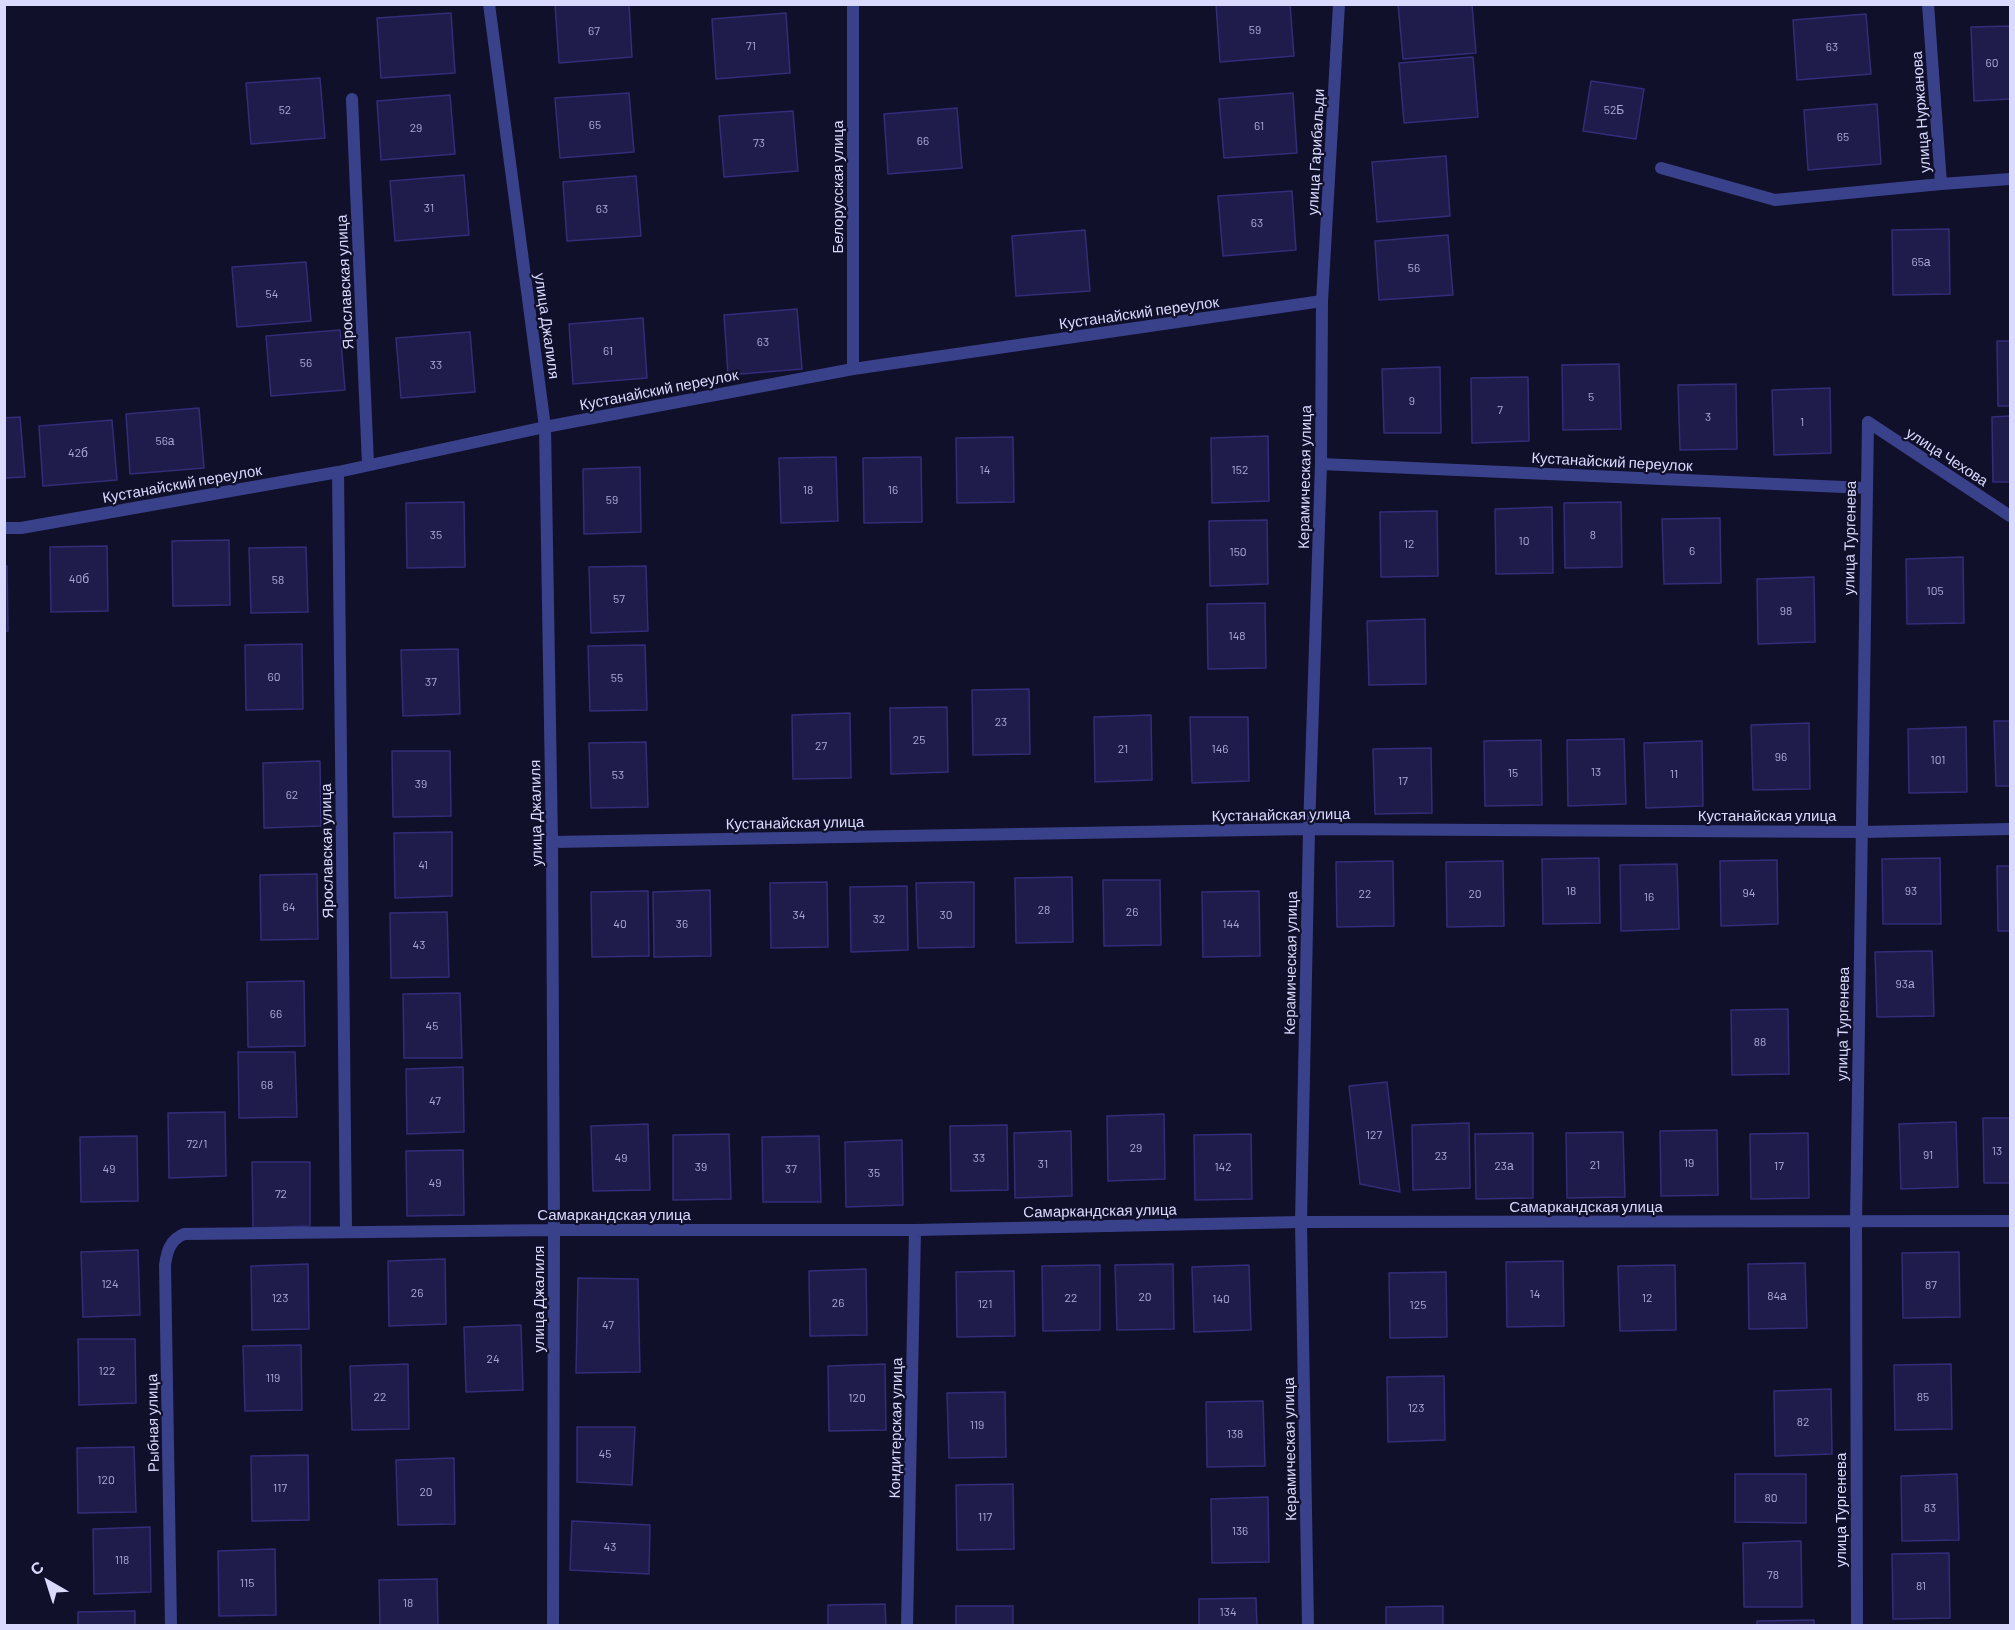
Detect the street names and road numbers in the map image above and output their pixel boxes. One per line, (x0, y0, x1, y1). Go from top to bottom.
street label: улица Нуржанова (1908, 51, 1934, 173)
street label: улица Гарибальди (1304, 88, 1328, 216)
street label: Белорусская улица (829, 120, 847, 254)
street label: Ярославская улица (332, 214, 358, 350)
street label: улица Джалиля (531, 272, 563, 380)
street label: Кустанайский переулок (1058, 293, 1220, 333)
street label: Кустанайский переулок (578, 366, 740, 414)
street label: Керамическая улица (1295, 405, 1315, 549)
street label: улица Чехова (1903, 424, 1991, 490)
street label: Кустанайский переулок (1531, 449, 1693, 475)
street label: Кустанайский переулок (101, 461, 263, 507)
street label: улица Тургенева (1840, 481, 1860, 595)
street label: улица Джалиля (526, 759, 546, 867)
street label: Ярославская улица (317, 783, 337, 919)
street label: Кустанайская улица (1211, 805, 1351, 825)
street label: Кустанайская улица (1698, 807, 1836, 825)
street label: Кустанайская улица (725, 813, 865, 833)
street label: Керамическая улица (1281, 891, 1301, 1035)
street label: улица Тургенева (1833, 967, 1853, 1081)
street label: Самаркандская улица (1509, 1198, 1663, 1216)
street label: Самаркандская улица (1023, 1201, 1177, 1221)
street label: Самаркандская улица (537, 1206, 691, 1224)
street label: улица Джалиля (530, 1246, 548, 1352)
street label: Кондитерская улица (886, 1357, 906, 1499)
street label: Рыбная улица (143, 1374, 163, 1472)
street label: Керамическая улица (1280, 1377, 1300, 1521)
street label: улица Тургенева (1832, 1453, 1850, 1567)

